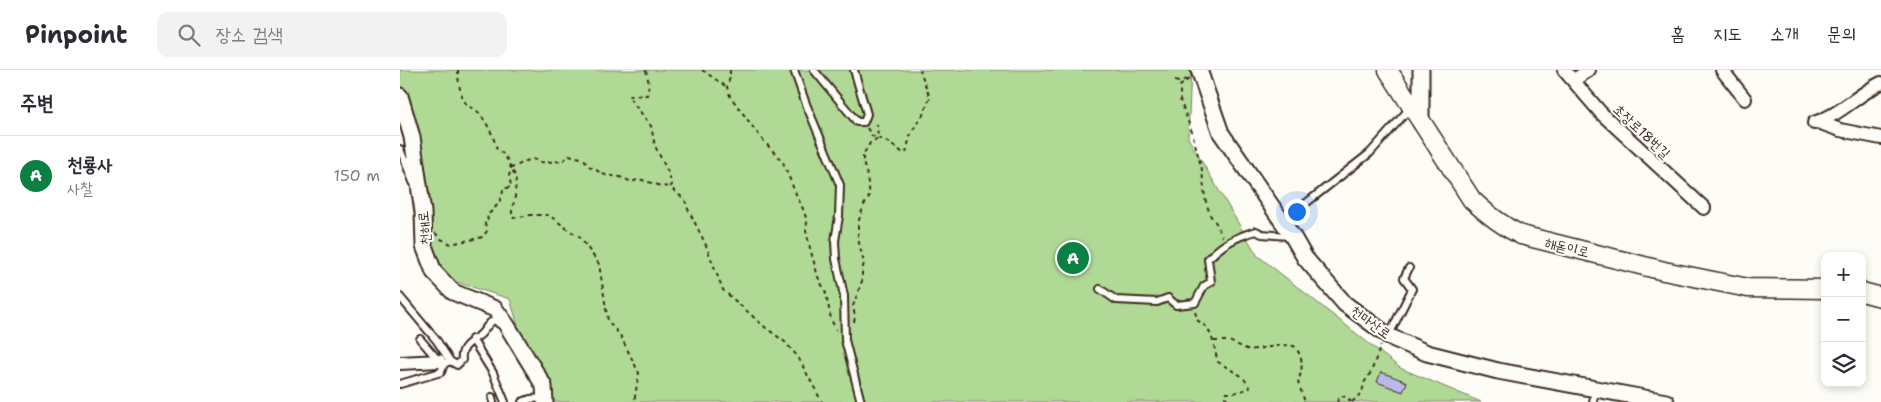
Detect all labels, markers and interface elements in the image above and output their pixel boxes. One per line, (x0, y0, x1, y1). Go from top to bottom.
search box (157, 12, 507, 57)
text: Pinpoint (25, 19, 127, 51)
icon: search (175, 21, 203, 49)
text: 장소 검색 (215, 22, 283, 47)
text: 홈 (1671, 22, 1685, 46)
text: 지도 (1713, 22, 1742, 46)
text: 소개 (1770, 22, 1799, 46)
text: 문의 (1827, 22, 1856, 46)
text: 주변 (20, 89, 54, 117)
street label: 초장로18번길 (1610, 100, 1675, 163)
text: 천룡사 (67, 152, 113, 177)
text: A (30, 165, 42, 186)
text: 150 m (333, 165, 380, 186)
text: 사찰 (67, 178, 93, 199)
your location (1284, 199, 1310, 225)
street label: 천해로 (414, 210, 434, 246)
street label: 해돋이로 (1543, 233, 1591, 261)
pin: A (1057, 239, 1089, 277)
map controls (1821, 252, 1866, 387)
button: + (1821, 252, 1866, 297)
button: − (1821, 297, 1866, 342)
street label: 천마산로 (1347, 301, 1395, 343)
button: layers (1821, 342, 1866, 387)

